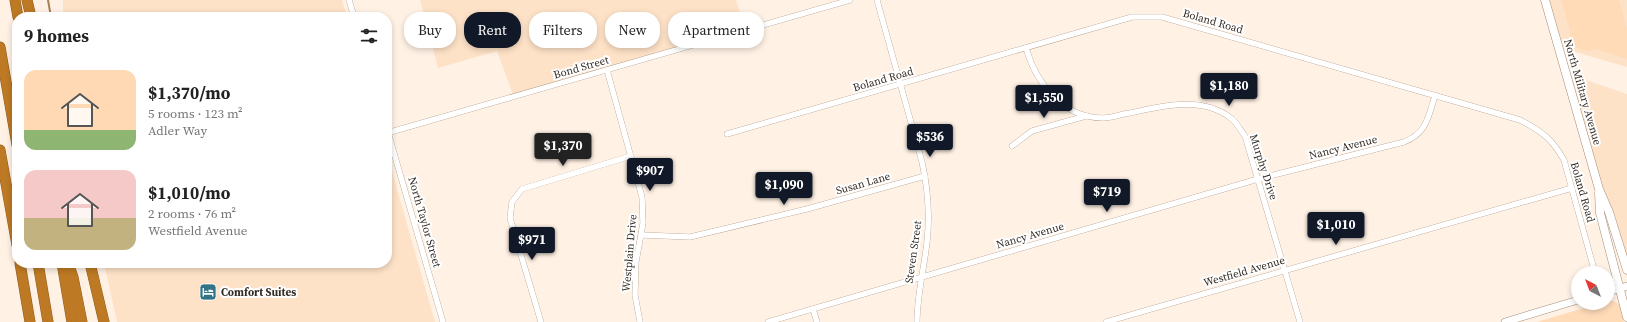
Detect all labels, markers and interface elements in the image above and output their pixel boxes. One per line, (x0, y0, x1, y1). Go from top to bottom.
street label: Boland Road (1181, 6, 1245, 37)
chip: Buy (404, 12, 456, 48)
chip: Rent (464, 12, 521, 48)
chip: Filters (529, 12, 597, 48)
chip: New (605, 12, 660, 48)
chip: Apartment (668, 12, 764, 48)
text: 9 homes (24, 24, 89, 48)
icon: filters (358, 25, 380, 47)
street label: North Military Avenue (1560, 37, 1605, 147)
street label: Bond Street (552, 52, 611, 83)
street label: Boland Road (851, 64, 916, 95)
pin: $1,180 (1196, 73, 1262, 107)
text: $1,180 (1209, 77, 1249, 94)
text: $1,370/mo (148, 81, 230, 105)
pin: $1,550 (1011, 85, 1077, 119)
icon: home (56, 86, 104, 134)
text: $1,550 (1024, 89, 1064, 106)
text: 5 rooms · 123 m² (148, 105, 243, 122)
text: Adler Way (148, 122, 207, 139)
pin: $536 (906, 124, 954, 158)
text: $536 (916, 128, 944, 145)
street label: Murphy Drive (1246, 132, 1281, 202)
street label: Nancy Avenue (1307, 132, 1379, 163)
pin: $1,370 (530, 133, 596, 167)
text: $1,370 (543, 137, 583, 154)
pin: $907 (626, 158, 674, 192)
street label: Boland Road (1567, 160, 1598, 225)
text: $907 (636, 162, 664, 179)
street label: Susan Lane (834, 168, 892, 198)
pin: $1,090 (751, 172, 817, 206)
street label: North Taylor Street (404, 175, 445, 270)
text: $1,090 (764, 176, 804, 193)
pin: $719 (1083, 179, 1131, 213)
text: $1,010/mo (148, 181, 230, 205)
text: $719 (1093, 183, 1121, 200)
icon: home (56, 186, 104, 234)
text: 2 rooms · 76 m² (148, 205, 236, 222)
pin: $1,010 (1303, 212, 1369, 246)
street label: Westplain Drive (619, 213, 640, 292)
text: $1,010 (1316, 216, 1356, 233)
street label: Steven Street (902, 219, 925, 284)
street label: Nancy Avenue (995, 219, 1066, 252)
text: Westfield Avenue (148, 222, 247, 239)
pin: $971 (508, 227, 556, 261)
text: $971 (518, 231, 546, 248)
street label: Westfield Avenue (1202, 253, 1287, 290)
north arrow (1571, 266, 1615, 310)
map controls (1571, 266, 1615, 310)
hotel icon: Comfort Suites (198, 282, 218, 302)
place label: Comfort Suites (221, 285, 296, 300)

